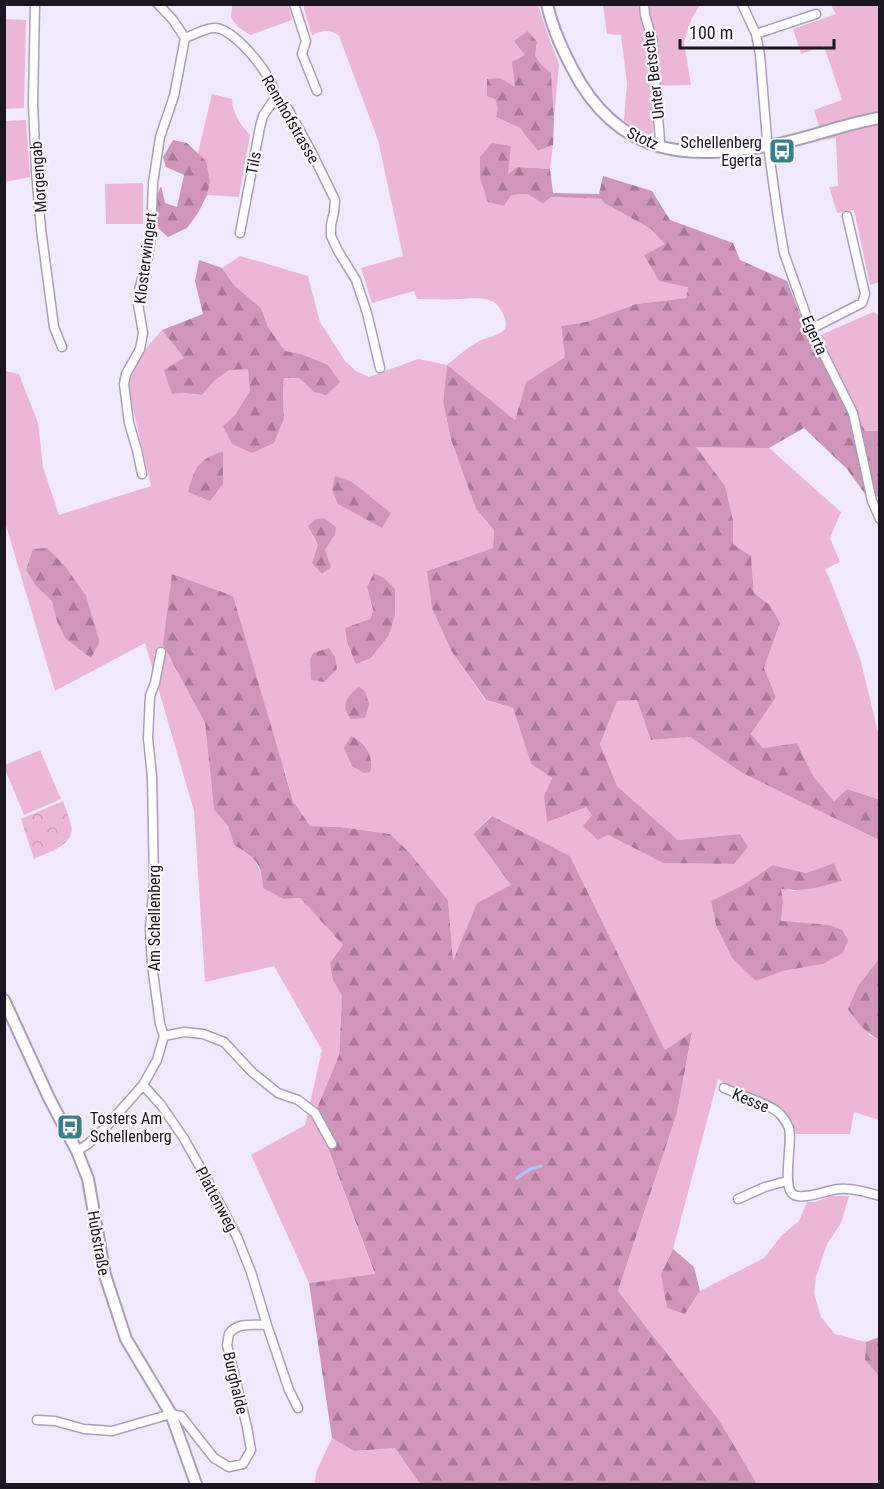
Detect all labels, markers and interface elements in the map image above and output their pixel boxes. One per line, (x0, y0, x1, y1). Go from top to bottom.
scale bar (680, 12, 834, 50)
text: 100 m (689, 22, 733, 43)
street label: Unter Betsche (639, 30, 668, 120)
street label: Rennhofstrasse (258, 72, 323, 167)
street label: Stotz (624, 123, 662, 154)
place label: Schellenberg Egerta (680, 133, 762, 170)
bus stop icon: Schellenberg Egerta (767, 136, 797, 166)
street label: Morgengab (27, 141, 50, 213)
street label: Tils (242, 150, 265, 176)
street label: Klosterwingert (130, 211, 161, 305)
street label: Egerta (798, 313, 832, 358)
street label: Am Schellenberg (145, 865, 164, 971)
street label: Kesse (730, 1084, 772, 1117)
place label: Tosters Am Schellenberg (90, 1109, 172, 1146)
bus stop icon: Tosters Am Schellenberg (55, 1112, 85, 1142)
street label: Plattenweg (192, 1164, 242, 1235)
street label: Hubstraße (83, 1209, 114, 1277)
street label: Burghalde (219, 1350, 252, 1416)

